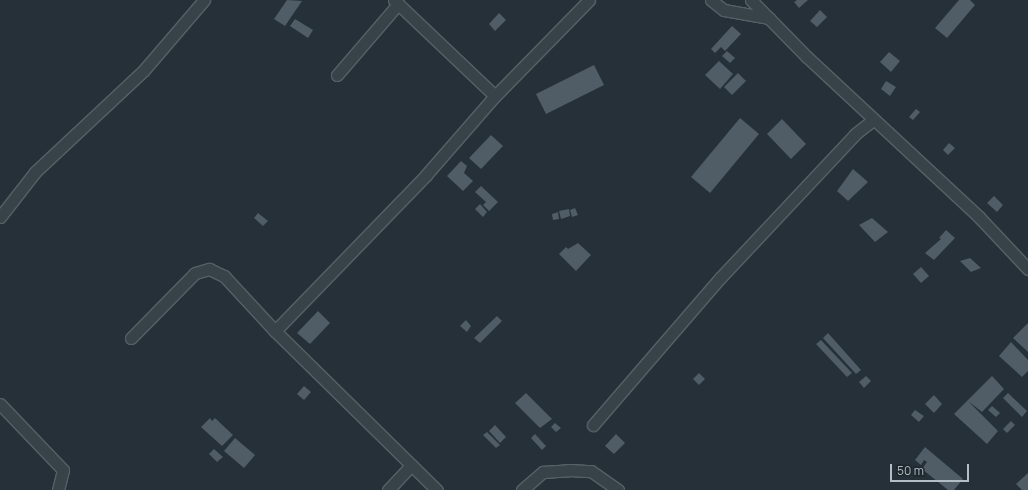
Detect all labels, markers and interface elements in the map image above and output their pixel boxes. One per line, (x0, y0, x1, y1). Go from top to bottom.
scale bar (892, 456, 971, 482)
text: 50 m (897, 462, 924, 479)

